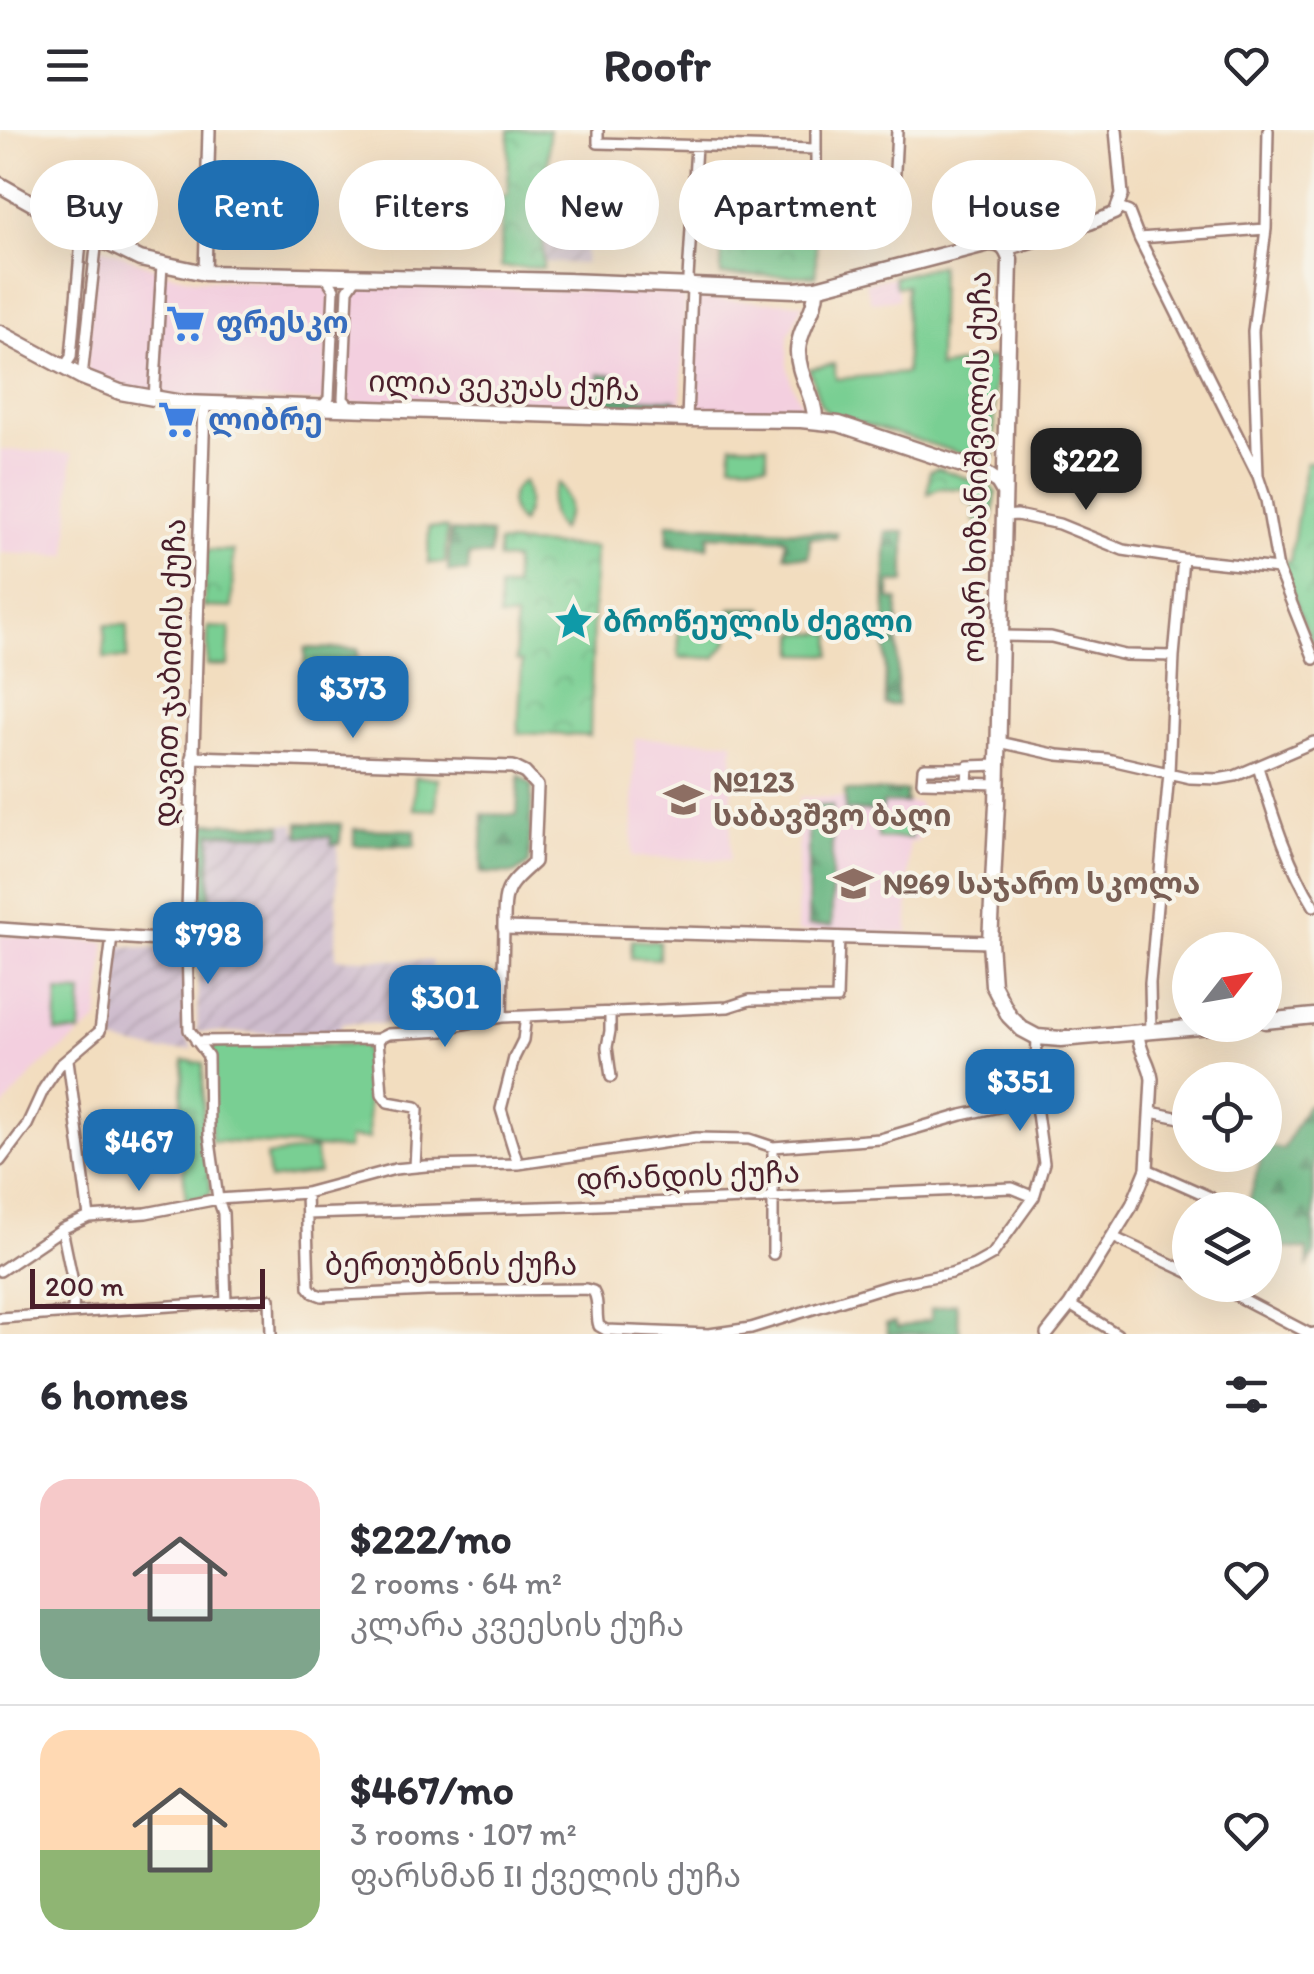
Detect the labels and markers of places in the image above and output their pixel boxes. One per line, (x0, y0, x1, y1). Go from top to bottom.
supermarket icon: ფრესკო (165, 302, 207, 344)
place label: ფრესკო (216, 304, 349, 341)
supermarket icon: ლიბრე (157, 399, 199, 441)
place label: ლიბრე (208, 401, 323, 438)
pin: $222 (1027, 428, 1145, 513)
place icon: ბროწეულის ძეგლი (552, 601, 594, 643)
place label: ბროწეულის ძეგლი (603, 603, 913, 640)
pin: $373 (294, 656, 412, 741)
place label: №123 საბავშვო ბაღი (713, 763, 951, 834)
school or university icon: №123 საბავშვო ბაღი (662, 778, 704, 820)
school or university icon: №69 საჯარო სკოლა (832, 863, 874, 905)
place label: №69 საჯარო სკოლა (883, 865, 1200, 902)
pin: $798 (149, 902, 267, 987)
pin: $301 (386, 965, 504, 1050)
pin: $351 (961, 1049, 1079, 1134)
pin: $467 (80, 1109, 198, 1194)

